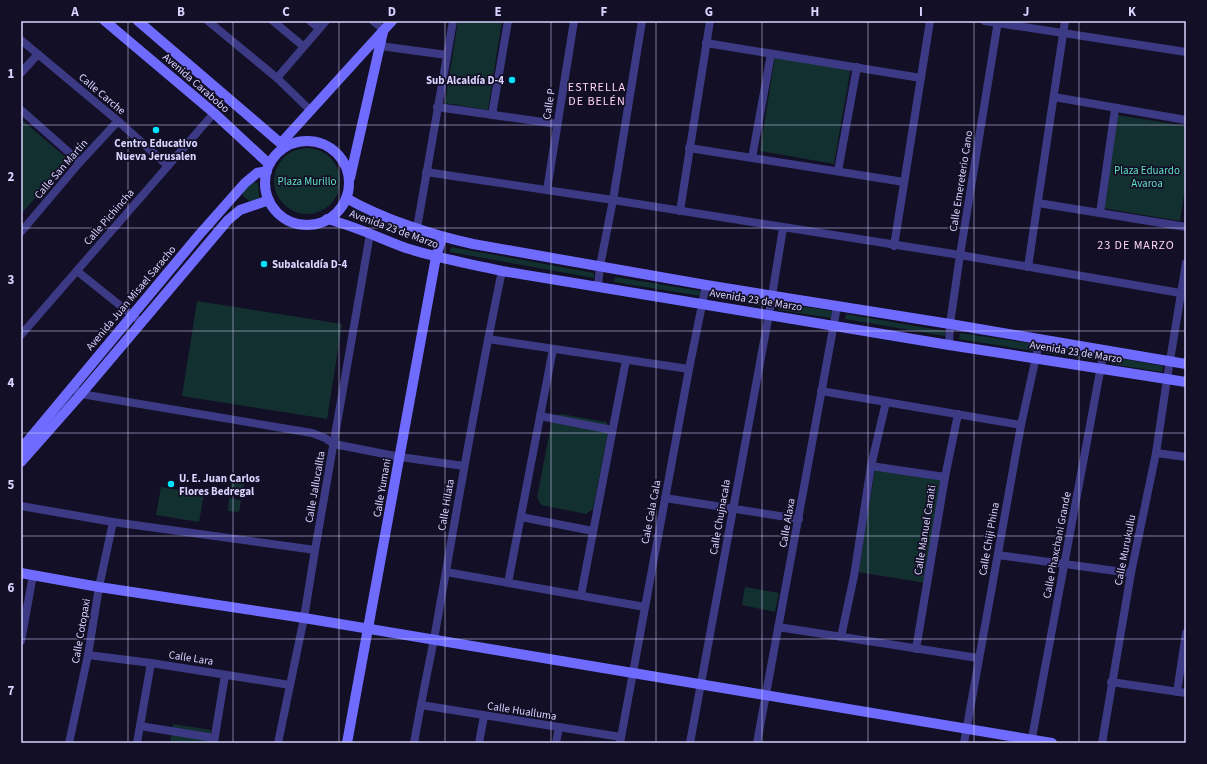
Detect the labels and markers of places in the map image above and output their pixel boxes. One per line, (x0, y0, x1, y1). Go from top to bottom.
place label: Sub Alcaldía D-4 (426, 73, 504, 88)
marker: Sub Alcaldía D-4 (507, 75, 517, 85)
marker: Centro Educativo Nueva Jerusalen (151, 125, 161, 135)
place label: Centro Educativo Nueva Jerusalen (114, 136, 198, 164)
place label: Subalcaldía D-4 (272, 257, 347, 272)
marker: Subalcaldía D-4 (259, 259, 269, 269)
place label: U. E. Juan Carlos Flores Bedregal (179, 471, 260, 499)
marker: U. E. Juan Carlos Flores Bedregal (166, 479, 176, 489)

